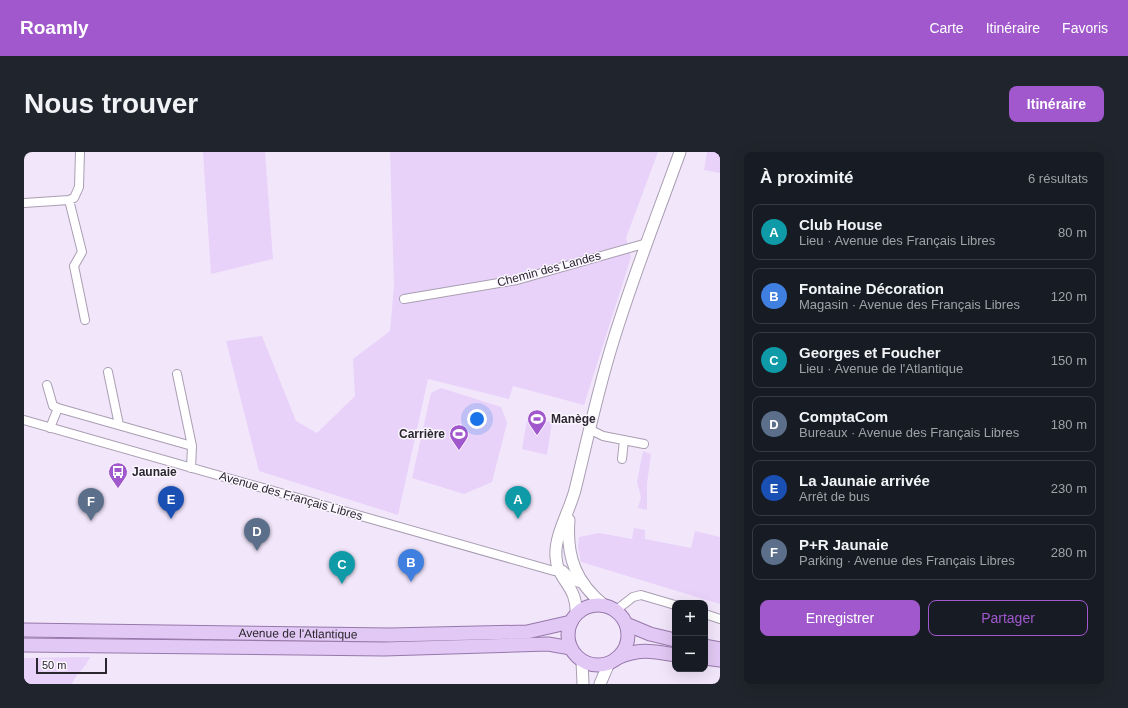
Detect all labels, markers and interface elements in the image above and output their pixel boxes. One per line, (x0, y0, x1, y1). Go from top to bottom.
text: Roamly (20, 17, 89, 38)
text: Carte (929, 20, 964, 36)
text: Itinéraire (986, 20, 1040, 36)
text: Favoris (1062, 20, 1108, 36)
button: Itinéraire (1009, 86, 1104, 122)
text: Nous trouver (24, 88, 198, 119)
text: À proximité (760, 168, 854, 187)
text: 6 résultats (1028, 171, 1088, 186)
text: Club House (799, 216, 882, 233)
text: A (769, 225, 779, 240)
text: 80 m (1058, 225, 1087, 240)
text: Lieu · Avenue des Français Libres (799, 233, 995, 248)
street label: Chemin des Landes (496, 248, 602, 290)
text: Fontaine Décoration (799, 280, 944, 297)
text: B (769, 289, 779, 304)
text: 120 m (1051, 289, 1087, 304)
text: Magasin · Avenue des Français Libres (799, 297, 1020, 312)
text: Georges et Foucher (799, 344, 941, 361)
text: C (769, 353, 779, 368)
text: 150 m (1051, 353, 1087, 368)
text: Lieu · Avenue de l'Atlantique (799, 361, 963, 376)
sports icon: Manège (526, 408, 548, 436)
text: ComptaCom (799, 408, 888, 425)
your location (467, 409, 487, 429)
place label: Manège (551, 412, 596, 426)
text: D (769, 417, 779, 432)
text: 180 m (1051, 417, 1087, 432)
sports icon: Carrière (448, 423, 470, 451)
text: Bureaux · Avenue des Français Libres (799, 425, 1019, 440)
place label: Carrière (399, 427, 445, 441)
bus stop icon: Jaunaie (107, 461, 129, 489)
place label: Jaunaie (132, 465, 177, 479)
street label: Avenue des Français Libres (218, 469, 364, 523)
text: La Jaunaie arrivée (799, 472, 930, 489)
text: E (770, 481, 778, 496)
text: 230 m (1051, 481, 1087, 496)
pin: E (158, 486, 184, 519)
pin: A (505, 486, 531, 519)
pin: F (78, 488, 104, 521)
text: Arrêt de bus (799, 489, 870, 504)
pin: D (244, 518, 270, 551)
text: P+R Jaunaie (799, 536, 889, 553)
text: F (770, 545, 778, 560)
text: 280 m (1051, 545, 1087, 560)
pin: B (398, 549, 424, 582)
pin: C (329, 551, 355, 584)
text: Parking · Avenue des Français Libres (799, 553, 1015, 568)
map controls (672, 600, 708, 672)
button: + (672, 600, 708, 636)
button: Enregistrer (760, 600, 920, 636)
button: Partager (928, 600, 1088, 636)
street label: Avenue de l'Atlantique (238, 626, 358, 642)
button: − (672, 636, 708, 672)
scale bar (36, 656, 107, 675)
text: 50 m (42, 659, 66, 671)

